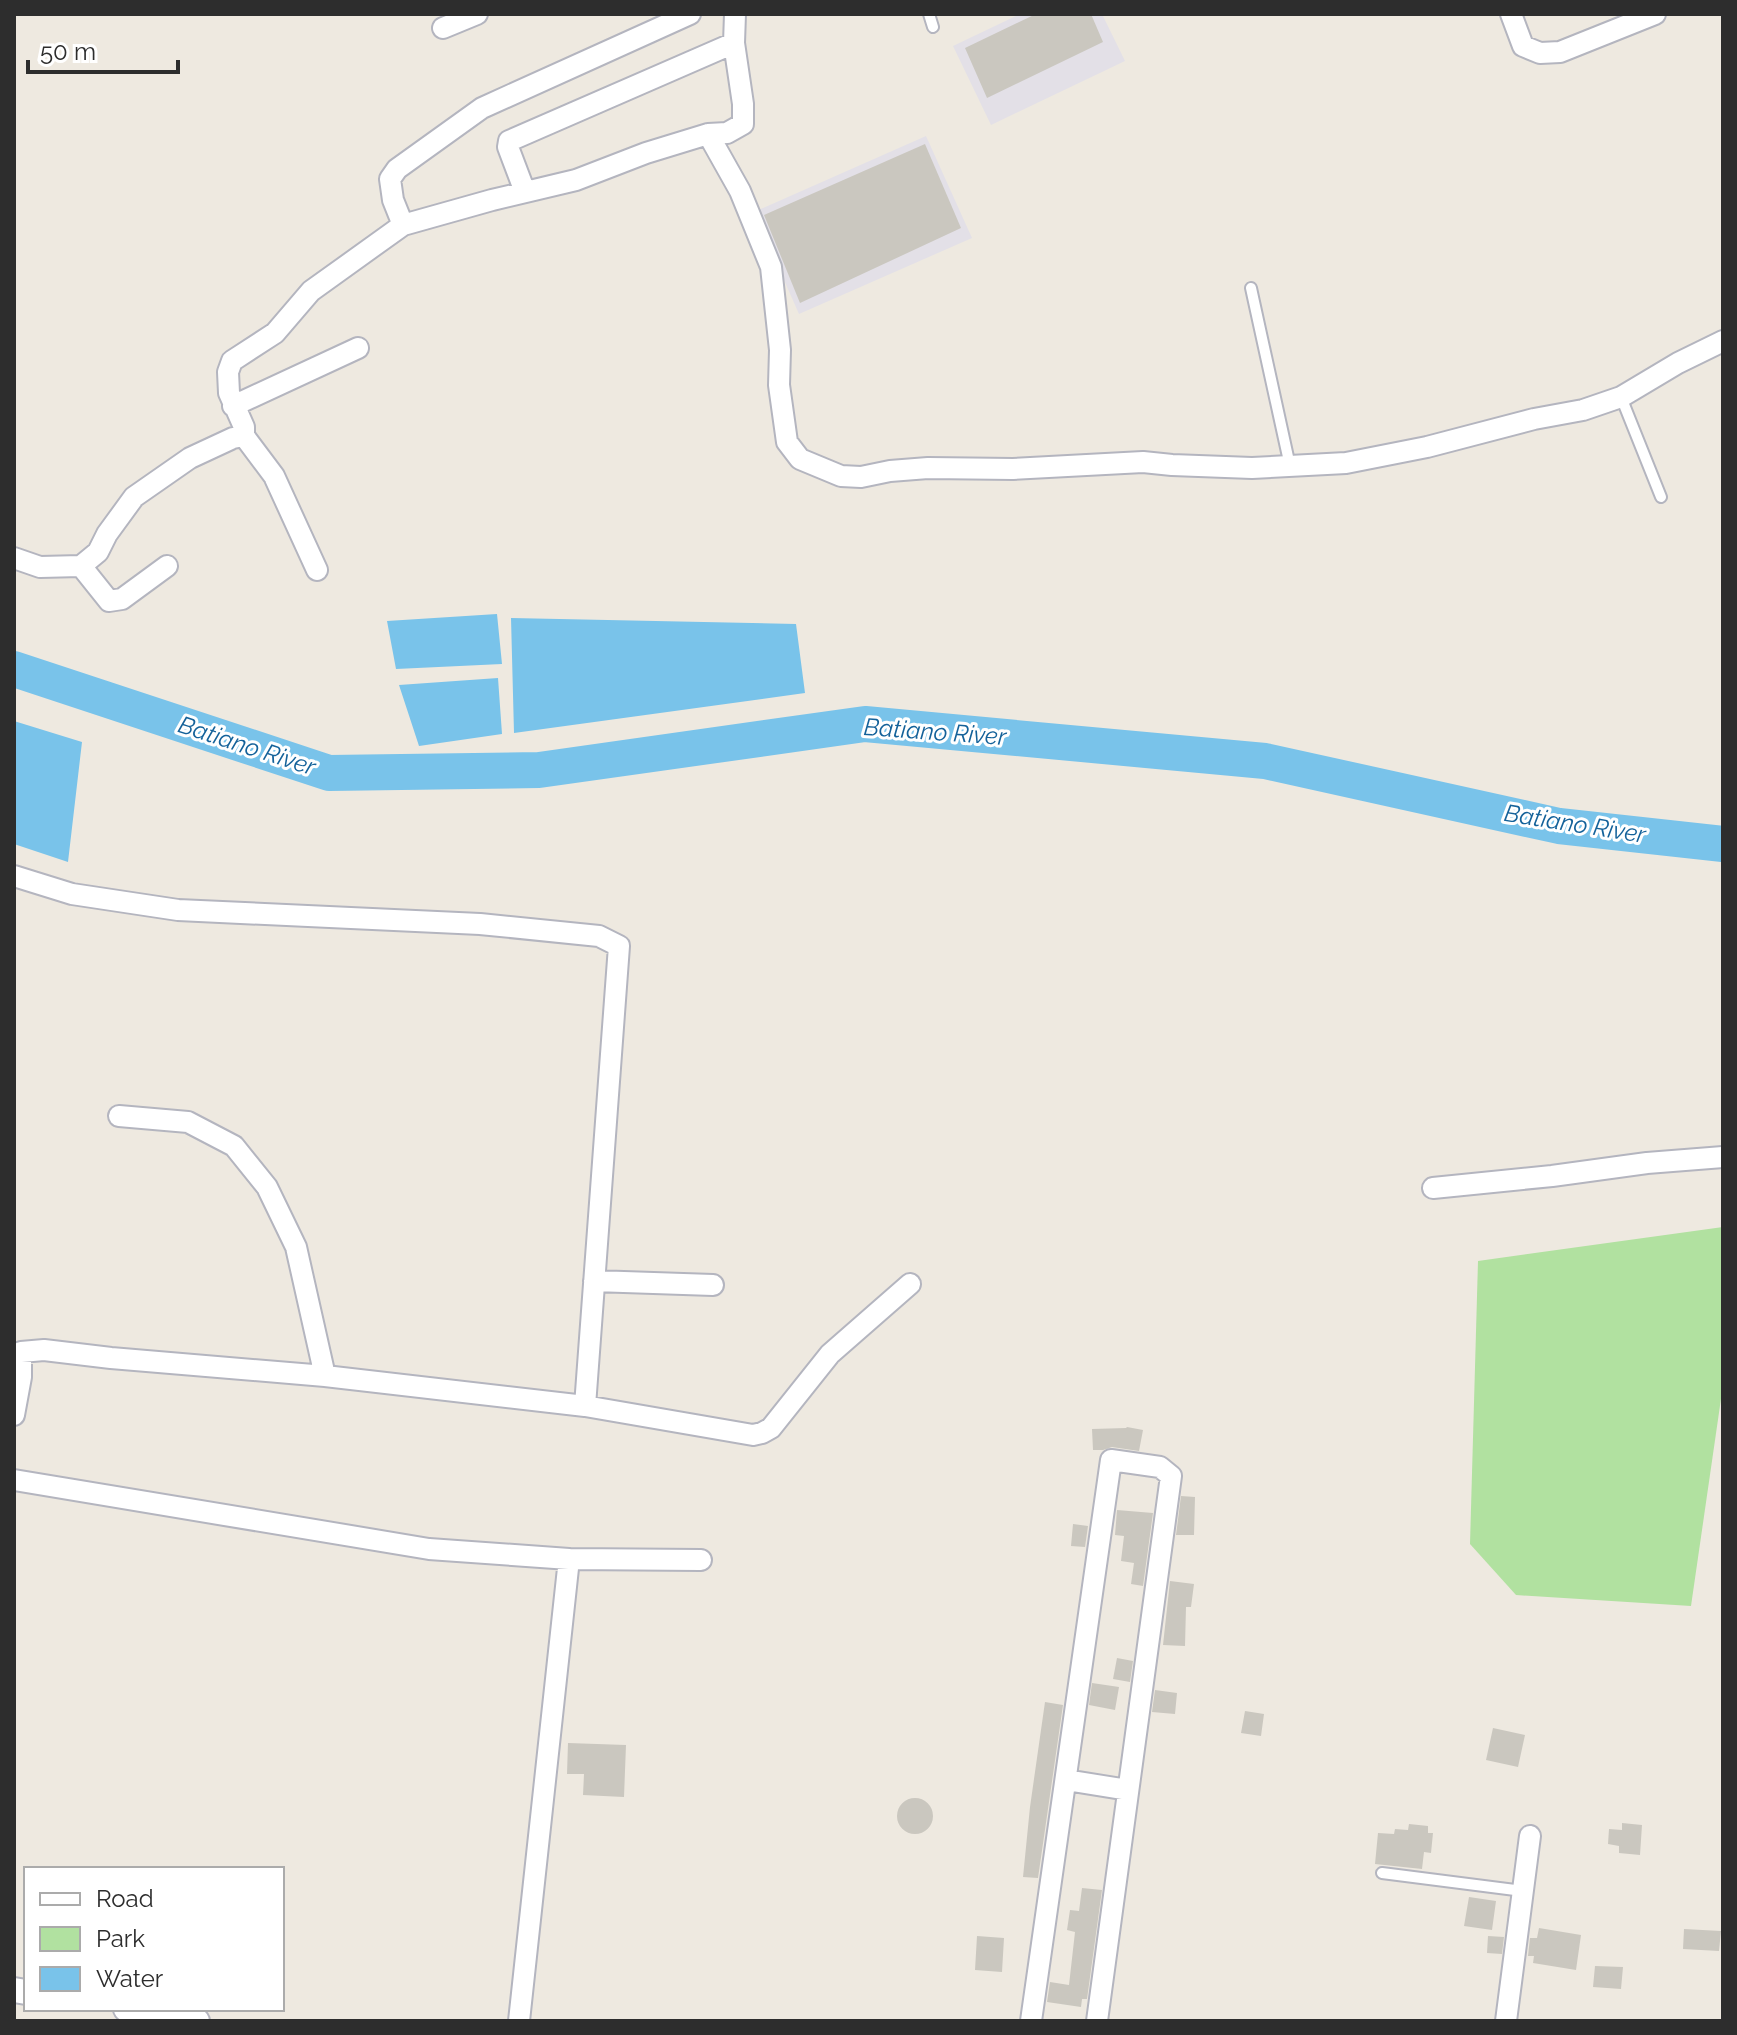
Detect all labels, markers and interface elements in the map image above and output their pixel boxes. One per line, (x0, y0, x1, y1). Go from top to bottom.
scale bar (28, 24, 178, 74)
text: 50 m (40, 37, 96, 66)
water label: Batiano River (175, 710, 320, 782)
water label: Batiano River (863, 712, 1008, 751)
water label: Batiano River (1502, 798, 1649, 849)
legend (24, 1867, 284, 2011)
text: Road (96, 1884, 154, 1913)
text: Park (96, 1924, 145, 1953)
text: Water (96, 1964, 164, 1993)

